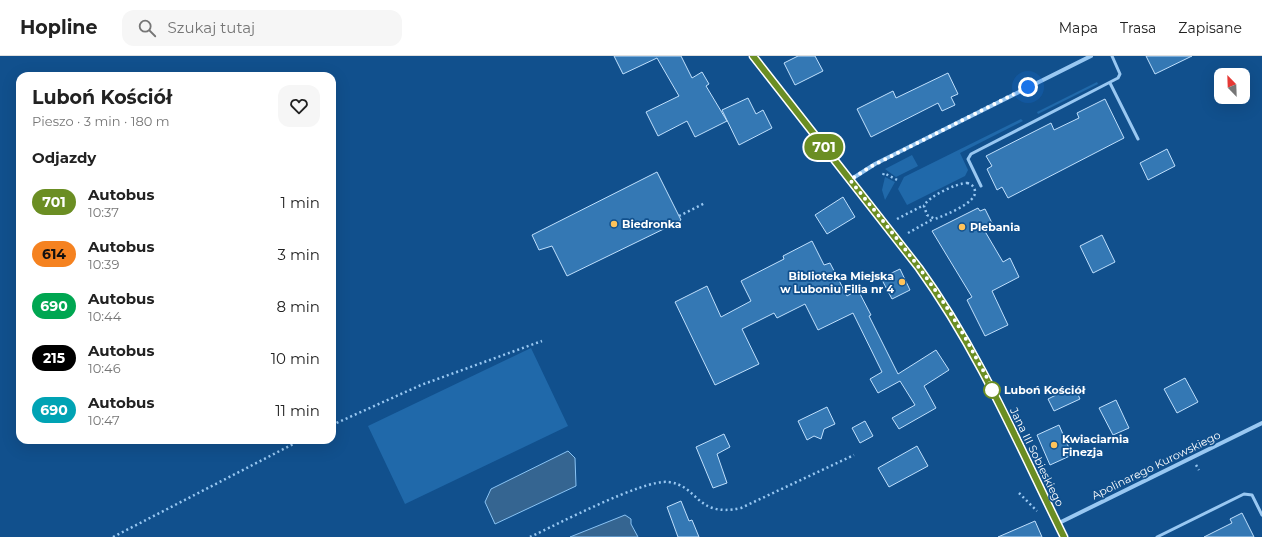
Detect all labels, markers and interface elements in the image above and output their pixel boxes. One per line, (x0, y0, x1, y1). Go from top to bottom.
search box (122, 10, 402, 46)
text: Hopline (20, 16, 98, 39)
icon: search (136, 17, 158, 39)
text: Szukaj tutaj (168, 18, 255, 37)
text: Mapa (1059, 19, 1098, 37)
text: Trasa (1120, 19, 1156, 37)
text: Zapisane (1178, 19, 1242, 37)
north arrow (1214, 68, 1250, 104)
map controls (1214, 68, 1250, 104)
your location (1018, 77, 1038, 97)
button: heart (278, 85, 320, 127)
text: Luboń Kościół (32, 86, 172, 109)
text: Pieszo · 3 min · 180 m (32, 113, 170, 129)
line badge: 701 (801, 134, 847, 160)
text: 701 (812, 138, 836, 156)
text: Odjazdy (32, 148, 96, 167)
text: Autobus (88, 185, 154, 204)
text: 701 (42, 193, 66, 211)
text: 1 min (281, 193, 320, 212)
text: 10:37 (88, 204, 119, 220)
place label: Biedronka (622, 217, 682, 231)
marker: Biedronka (609, 219, 619, 229)
place label: Plebania (970, 220, 1020, 234)
marker: Plebania (957, 222, 967, 232)
text: Autobus (88, 237, 154, 256)
text: 614 (42, 245, 66, 263)
text: 3 min (278, 245, 320, 264)
text: 10:39 (88, 256, 119, 272)
place label: Biblioteka Miejska w Luboniu Filia nr 4 (780, 269, 894, 296)
marker: Biblioteka Miejska w Luboniu Filia nr 4 (897, 277, 907, 287)
text: Autobus (88, 289, 154, 308)
text: 690 (40, 297, 68, 315)
text: 8 min (276, 297, 320, 316)
text: 10:44 (88, 308, 121, 324)
text: Autobus (88, 341, 154, 360)
text: 215 (43, 349, 65, 367)
text: 10 min (271, 349, 320, 368)
text: 10:46 (88, 360, 121, 376)
marker: Luboń Kościół (983, 381, 1001, 399)
place label: Luboń Kościół (1004, 383, 1086, 397)
text: Autobus (88, 393, 154, 412)
text: 690 (40, 401, 68, 419)
text: 11 min (275, 401, 320, 420)
street label: Jana III Sobieskiego (1007, 404, 1067, 509)
text: 10:47 (88, 412, 120, 428)
street label: Apolinarego Kurowskiego (1089, 428, 1223, 502)
place label: Kwiaciarnia Finezja (1062, 432, 1129, 459)
marker: Kwiaciarnia Finezja (1049, 440, 1059, 450)

